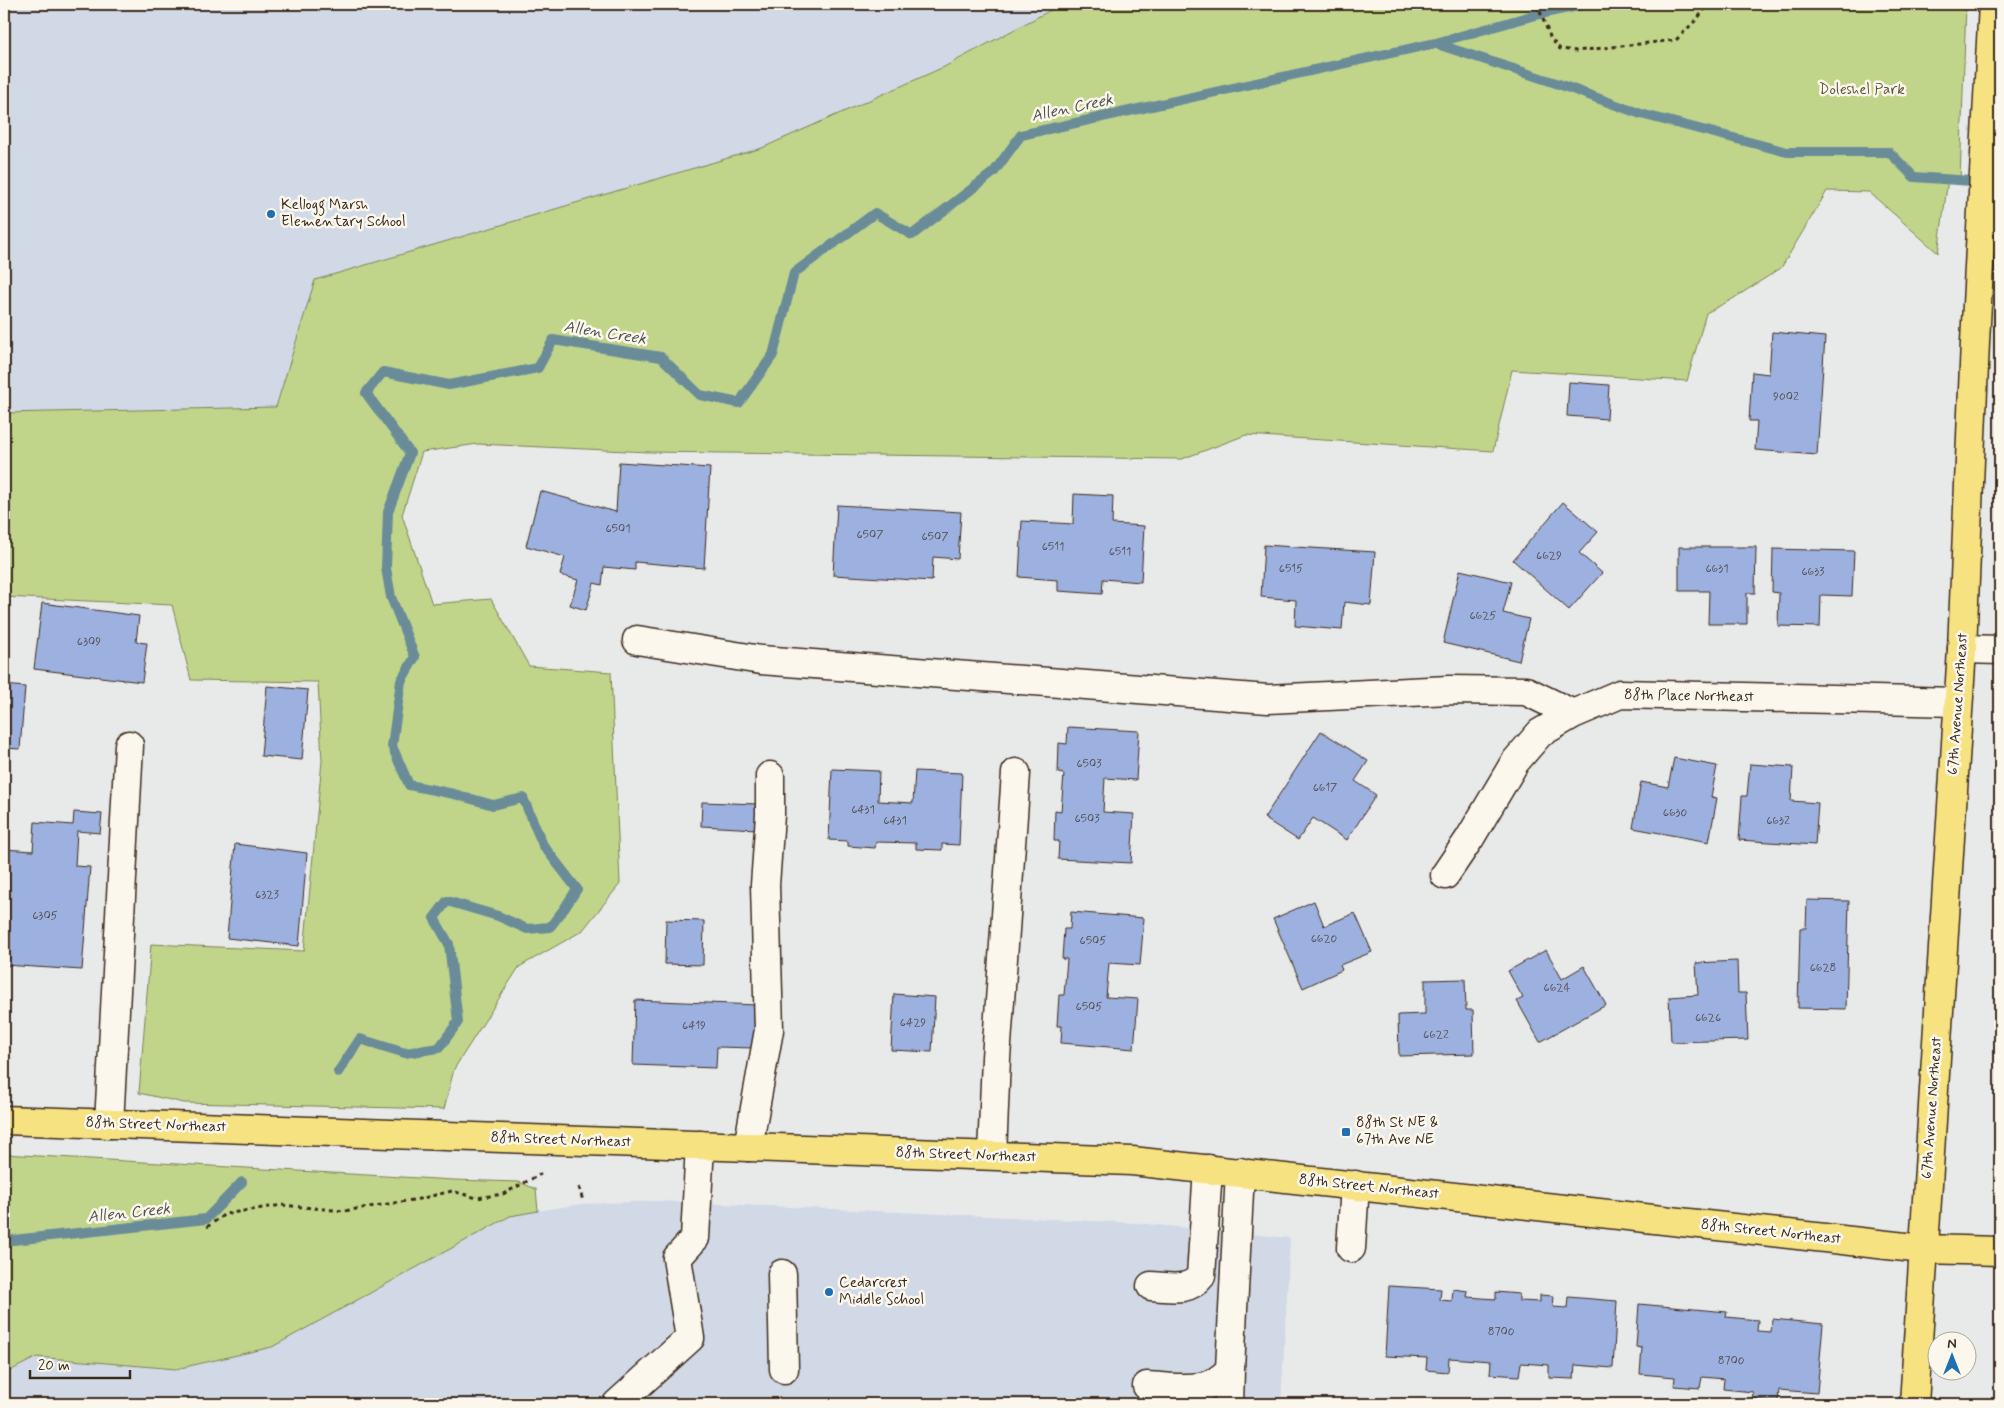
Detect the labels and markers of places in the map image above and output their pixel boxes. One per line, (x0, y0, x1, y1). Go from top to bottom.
place label: Kellogg Marsh Elementary School (281, 195, 406, 232)
marker: Kellogg Marsh Elementary School (265, 208, 277, 220)
place label: 88th St NE & 67th Ave NE (1356, 1113, 1438, 1150)
marker: 88th St NE & 67th Ave NE (1340, 1126, 1352, 1138)
place label: Cedarcrest Middle School (839, 1273, 924, 1310)
marker: Cedarcrest Middle School (823, 1286, 835, 1298)

